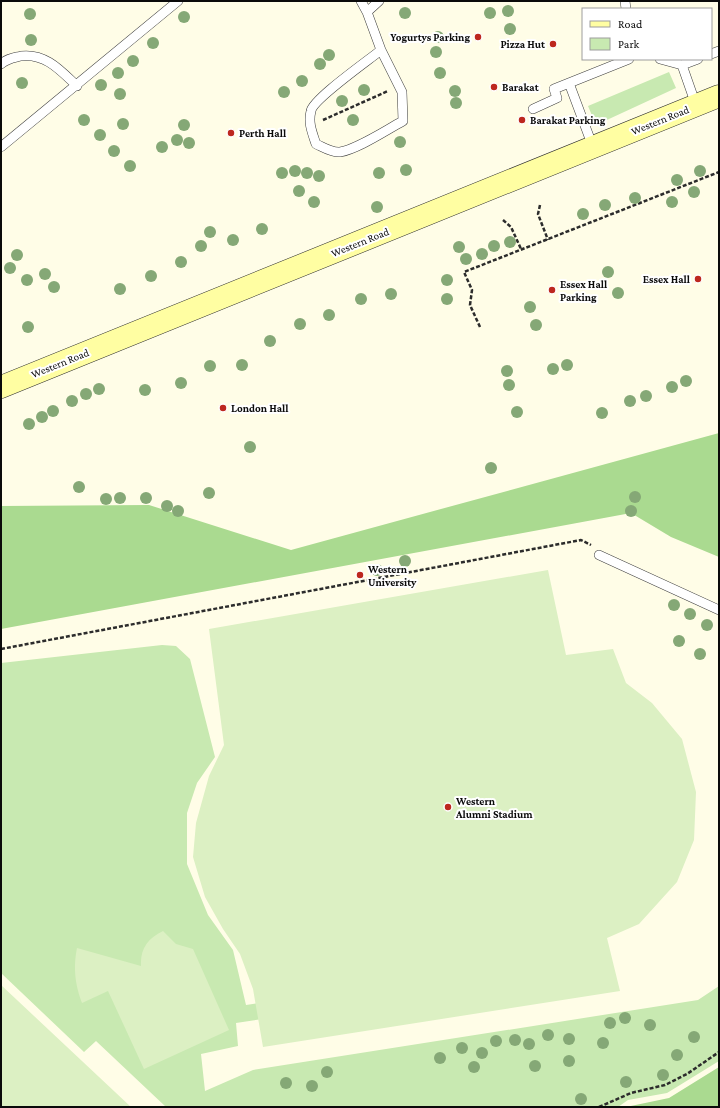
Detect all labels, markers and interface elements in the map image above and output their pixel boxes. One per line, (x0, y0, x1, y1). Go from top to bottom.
legend (582, 8, 712, 60)
text: Road (618, 17, 643, 31)
place label: Yogurtys Parking (390, 31, 470, 43)
marker: Yogurtys Parking (473, 32, 483, 42)
text: Park (618, 37, 640, 51)
place label: Pizza Hut (500, 38, 545, 50)
marker: Pizza Hut (548, 39, 558, 49)
place label: Barakat (502, 81, 539, 93)
marker: Barakat (489, 82, 499, 92)
street label: Western Road (629, 103, 691, 137)
place label: Barakat Parking (530, 114, 606, 126)
marker: Barakat Parking (517, 115, 527, 125)
place label: Perth Hall (239, 127, 287, 139)
marker: Perth Hall (226, 128, 236, 138)
street label: Western Road (329, 225, 391, 259)
place label: Essex Hall (643, 273, 691, 285)
marker: Essex Hall (693, 274, 703, 284)
place label: Essex Hall Parking (560, 278, 608, 303)
marker: Essex Hall Parking (547, 285, 557, 295)
street label: Western Road (29, 346, 91, 380)
place label: London Hall (231, 402, 289, 414)
marker: London Hall (218, 403, 228, 413)
place label: Western University (367, 563, 417, 588)
marker: Western University (355, 570, 365, 580)
place label: Western Alumni Stadium (455, 795, 533, 820)
marker: Western Alumni Stadium (443, 802, 453, 812)

